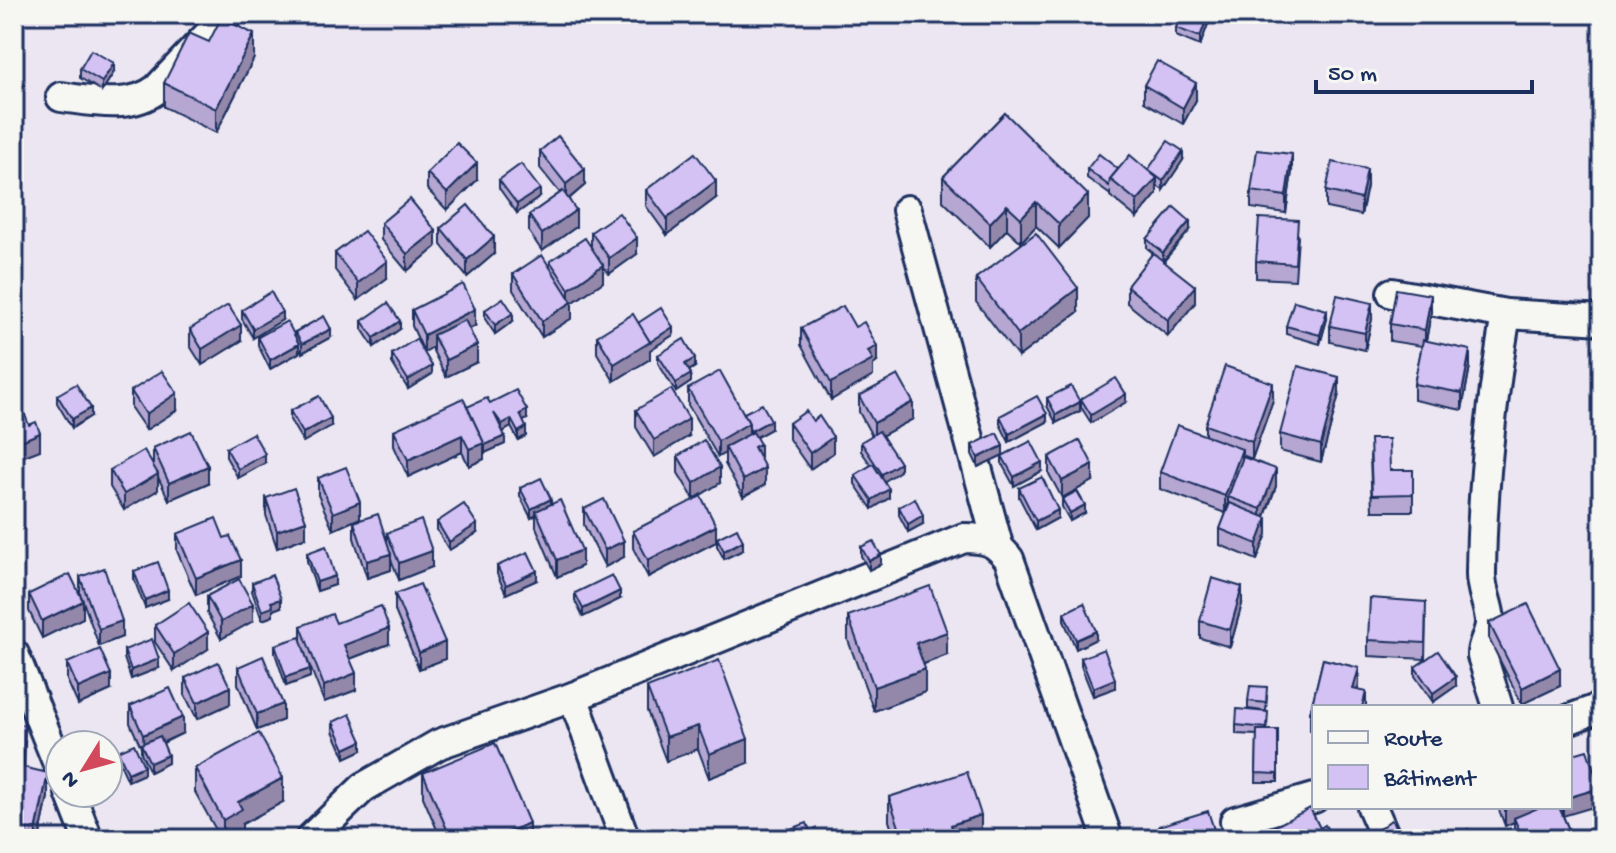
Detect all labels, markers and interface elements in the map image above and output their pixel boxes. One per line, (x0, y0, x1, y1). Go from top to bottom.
scale bar (1316, 44, 1532, 94)
text: 50 m (1328, 61, 1377, 90)
legend (1312, 705, 1572, 809)
text: Route (1384, 726, 1443, 755)
north arrow (44, 729, 124, 809)
text: N (57, 765, 86, 792)
text: Bâtiment (1383, 766, 1477, 795)

